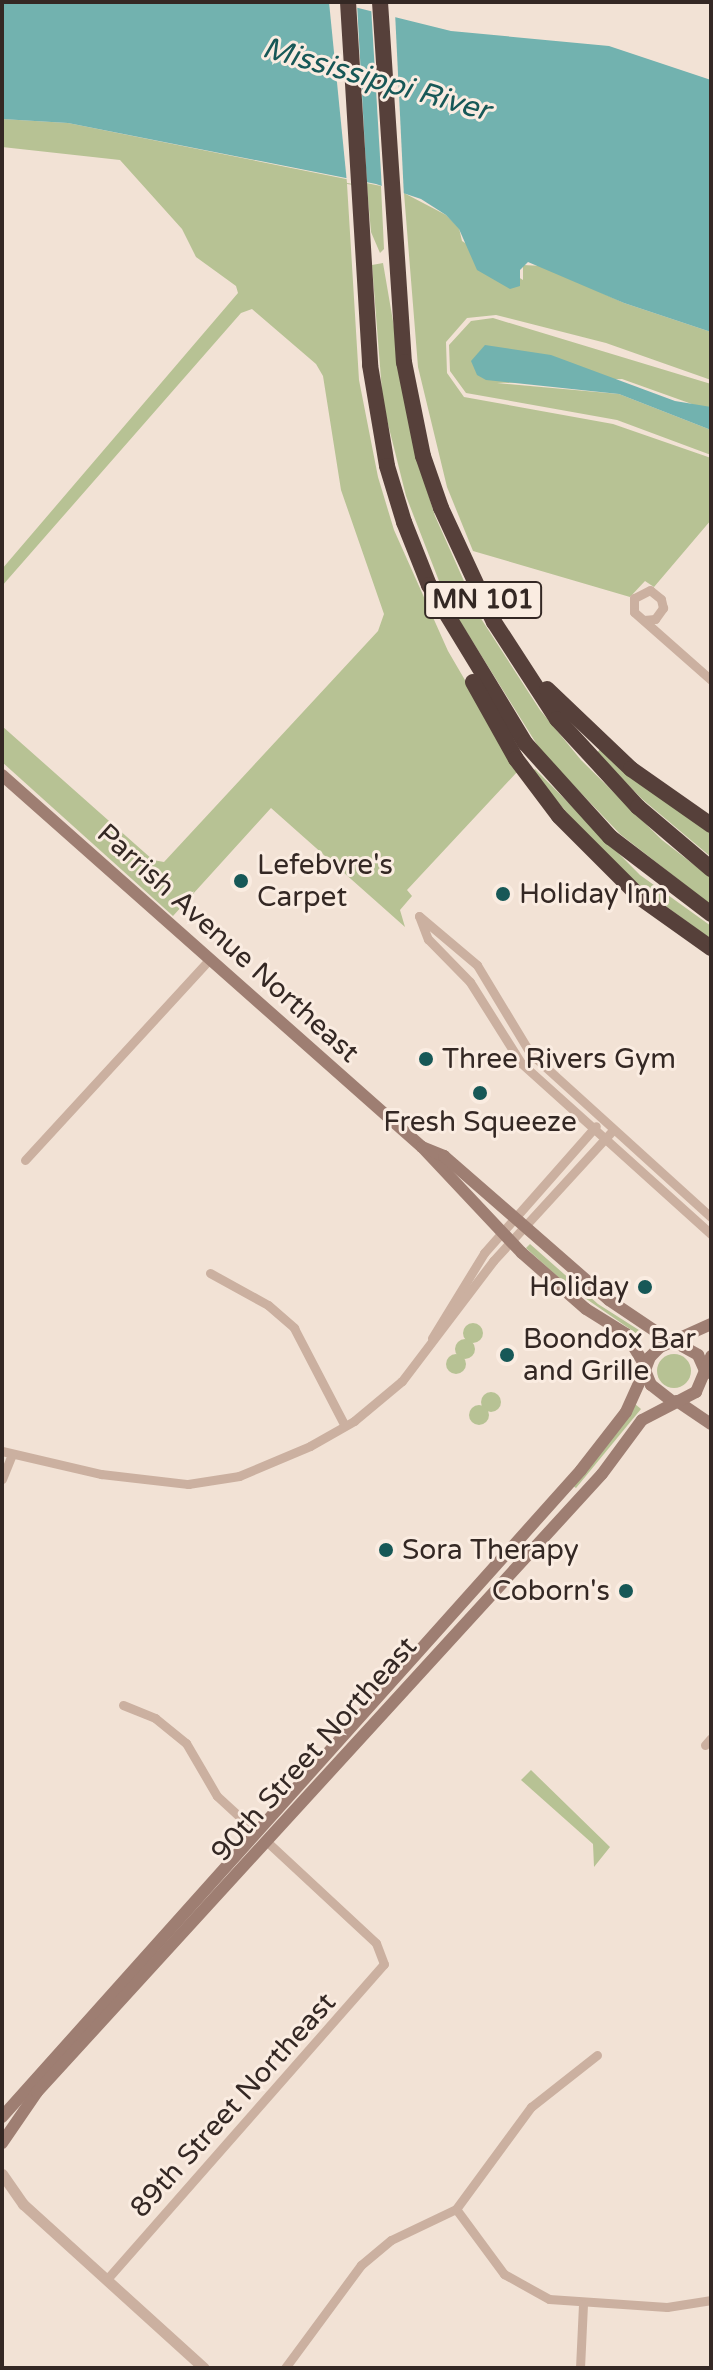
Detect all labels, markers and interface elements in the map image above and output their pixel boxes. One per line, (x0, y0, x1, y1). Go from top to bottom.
water label: Mississippi River (258, 30, 494, 130)
road number: MN 101 (423, 578, 543, 622)
street label: Parrish Avenue Northeast (90, 817, 366, 1069)
place label: Lefebvre's Carpet (257, 848, 393, 914)
marker: Lefebvre's Carpet (232, 872, 250, 890)
place label: Holiday Inn (519, 877, 668, 911)
marker: Holiday Inn (494, 885, 512, 903)
place label: Three Rivers Gym (442, 1042, 676, 1076)
marker: Three Rivers Gym (417, 1050, 435, 1068)
marker: Fresh Squeeze (471, 1084, 489, 1102)
place label: Fresh Squeeze (383, 1105, 577, 1139)
place label: Holiday (529, 1270, 629, 1304)
marker: Holiday (636, 1278, 654, 1296)
place label: Boondox Bar and Grille (523, 1322, 696, 1388)
marker: Boondox Bar and Grille (498, 1346, 516, 1364)
place label: Sora Therapy (402, 1533, 579, 1567)
marker: Sora Therapy (377, 1541, 395, 1559)
place label: Coborn's (492, 1574, 610, 1608)
marker: Coborn's (617, 1582, 635, 1600)
street label: 90th Street Northeast (204, 1630, 424, 1868)
street label: 89th Street Northeast (123, 1986, 343, 2224)

